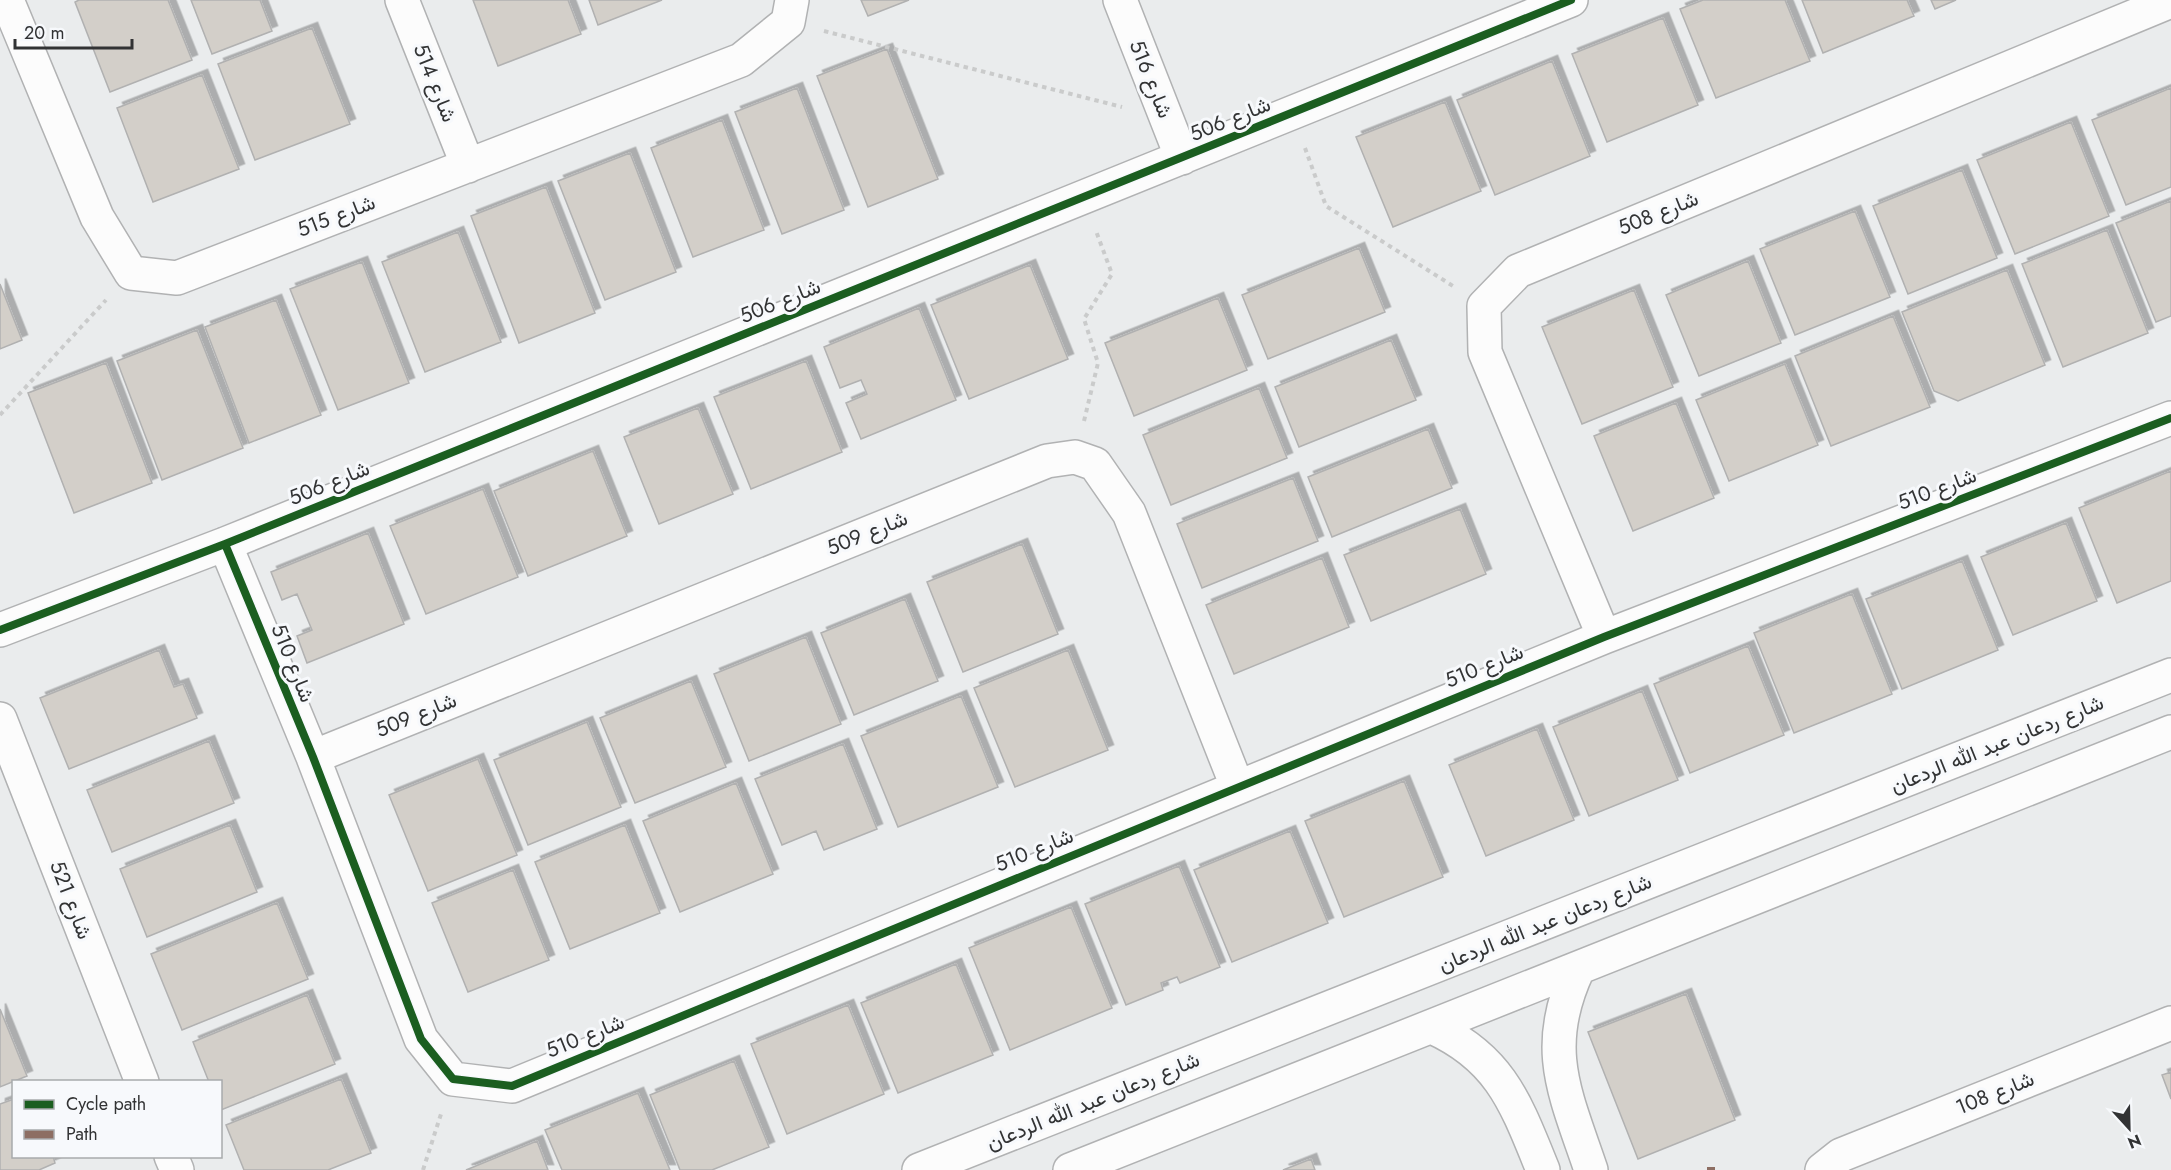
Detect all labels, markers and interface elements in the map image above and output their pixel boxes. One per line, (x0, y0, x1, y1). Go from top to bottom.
scale bar (15, 12, 132, 50)
text: 20 m (24, 20, 64, 46)
street label: شارع 516 (1122, 35, 1180, 123)
street label: شارع 514 (406, 39, 464, 127)
street label: شارع 506 (1185, 89, 1275, 149)
street label: شارع 508 (1613, 183, 1703, 243)
street label: شارع 515 (292, 187, 380, 245)
street label: شارع 506 (735, 271, 825, 331)
street label: شارع 506 (284, 453, 374, 513)
street label: شارع 510 (1893, 460, 1981, 518)
street label: شارع 509 (822, 503, 912, 563)
street label: شارع 510 (264, 619, 322, 707)
street label: شارع 510 (1440, 637, 1528, 695)
street label: شارع 509 (371, 685, 461, 745)
street label: شارع ردعان عبد الله الردعان (1886, 687, 2108, 801)
street label: شارع 510 (990, 821, 1078, 879)
street label: شارع 521 (42, 856, 100, 944)
street label: شارع ردعان عبد الله الردعان (1434, 866, 1656, 980)
street label: شارع 510 (541, 1007, 629, 1065)
street label: شارع ردعان عبد الله الردعان (982, 1044, 1204, 1158)
street label: شارع 108 (1951, 1064, 2039, 1122)
legend (12, 1080, 222, 1158)
text: Cycle path (66, 1091, 146, 1117)
north arrow (2099, 1098, 2159, 1158)
text: Path (66, 1121, 98, 1147)
text: N (2124, 1128, 2145, 1154)

